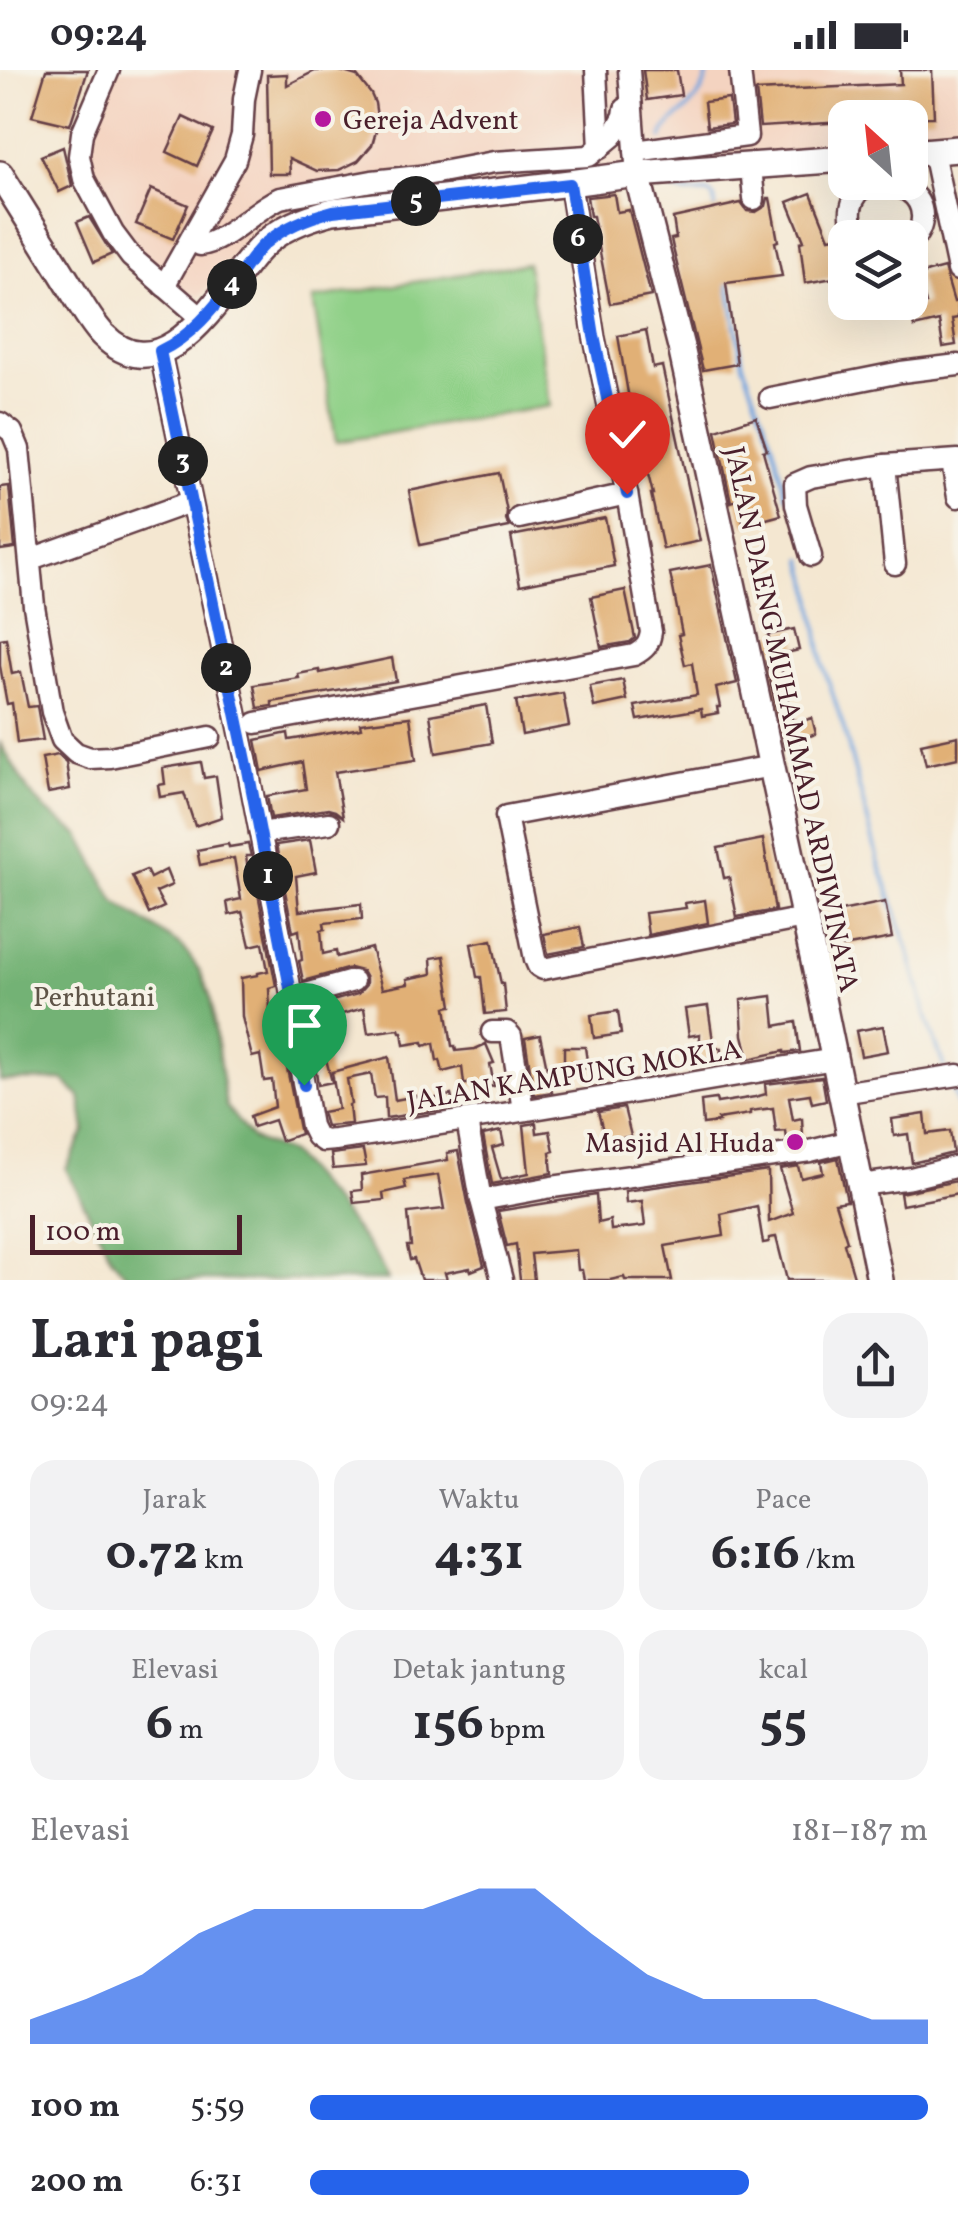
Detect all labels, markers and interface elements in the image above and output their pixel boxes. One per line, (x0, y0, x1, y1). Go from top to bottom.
text: 09:24 (50, 9, 148, 62)
north arrow (828, 100, 928, 200)
map controls (828, 100, 928, 320)
place label: Gereja Advent (343, 102, 518, 141)
marker: Gereja Advent (312, 108, 334, 130)
pin: 5 (391, 176, 441, 226)
text: 5 (409, 181, 423, 220)
pin: 6 (553, 214, 603, 264)
text: 6 (570, 219, 586, 258)
button: layers (828, 220, 928, 320)
pin: 4 (207, 259, 257, 309)
text: 4 (224, 264, 240, 303)
pin (585, 392, 670, 495)
icon: check (600, 407, 655, 462)
pin: 3 (158, 436, 208, 486)
text: 3 (176, 441, 190, 480)
street label: JALAN DAENG MUHAMMAD ARDIWINATA (714, 443, 868, 996)
pin: 2 (201, 643, 251, 693)
text: 2 (219, 648, 233, 687)
pin: 1 (243, 851, 293, 901)
text: 1 (262, 856, 274, 895)
park label: Perhutani (33, 979, 155, 1018)
pin (262, 983, 347, 1086)
icon: arrive (277, 998, 332, 1053)
street label: JALAN KAMPUNG MOKLA (404, 1031, 745, 1122)
place label: Masjid Al Huda (585, 1125, 775, 1164)
marker: Masjid Al Huda (784, 1131, 806, 1153)
scale bar (30, 1210, 242, 1254)
text: 100 m (45, 1213, 120, 1252)
text: Lari pagi (30, 1305, 264, 1381)
button: share (823, 1313, 928, 1418)
text: 09:24 (30, 1381, 109, 1425)
text: Jarak (143, 1481, 207, 1520)
text: Waktu (439, 1481, 519, 1520)
text: Pace (755, 1481, 811, 1520)
text: 0.72 (105, 1520, 198, 1590)
text: 4:31 (434, 1520, 524, 1590)
text: 6:16 (711, 1520, 800, 1590)
text: km (198, 1541, 244, 1580)
text: /km (800, 1541, 856, 1580)
text: Elevasi (131, 1651, 218, 1690)
text: Detak jantung (392, 1651, 566, 1690)
text: kcal (758, 1651, 808, 1690)
text: 6 (146, 1690, 173, 1760)
text: 156 (412, 1690, 484, 1760)
text: 55 (759, 1690, 807, 1760)
text: m (173, 1711, 204, 1750)
text: bpm (484, 1711, 546, 1750)
text: Elevasi (30, 1810, 130, 1854)
text: 181–187 m (791, 1810, 928, 1854)
text: 100 m (30, 2086, 120, 2130)
text: 5:59 (190, 2086, 244, 2130)
text: 200 m (30, 2161, 124, 2205)
text: 6:31 (190, 2161, 243, 2205)

